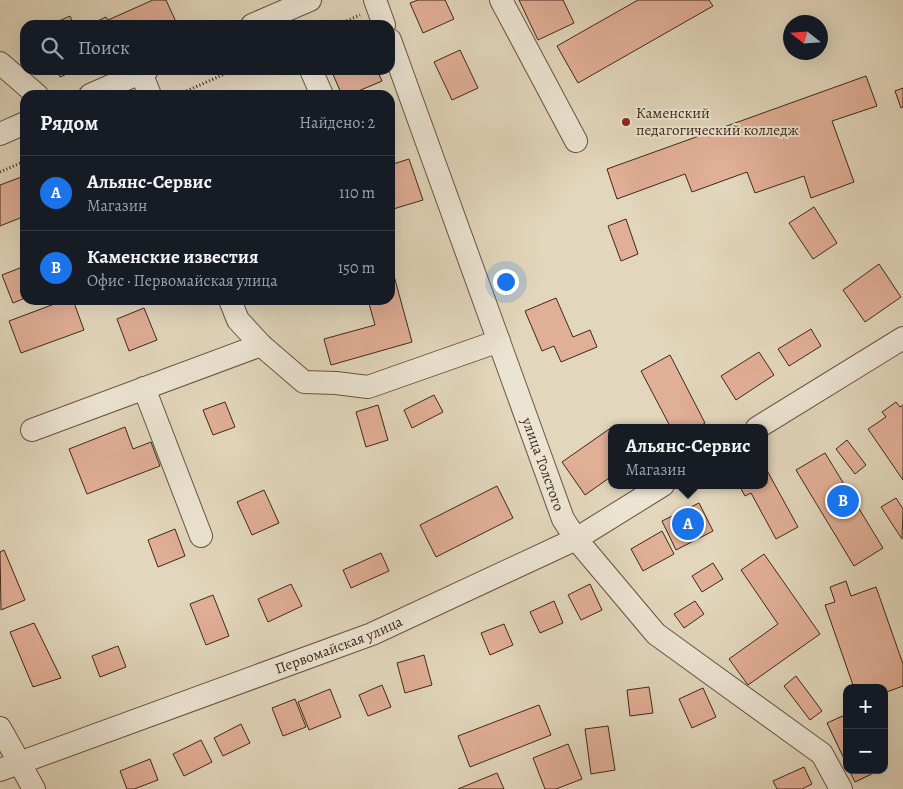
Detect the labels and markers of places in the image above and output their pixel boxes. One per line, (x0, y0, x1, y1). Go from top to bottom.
place label: Каменский педагогический колледж (636, 103, 799, 140)
marker: Каменский педагогический колледж (620, 116, 632, 128)
pin: B (827, 482, 859, 520)
pin: A (672, 505, 704, 543)

